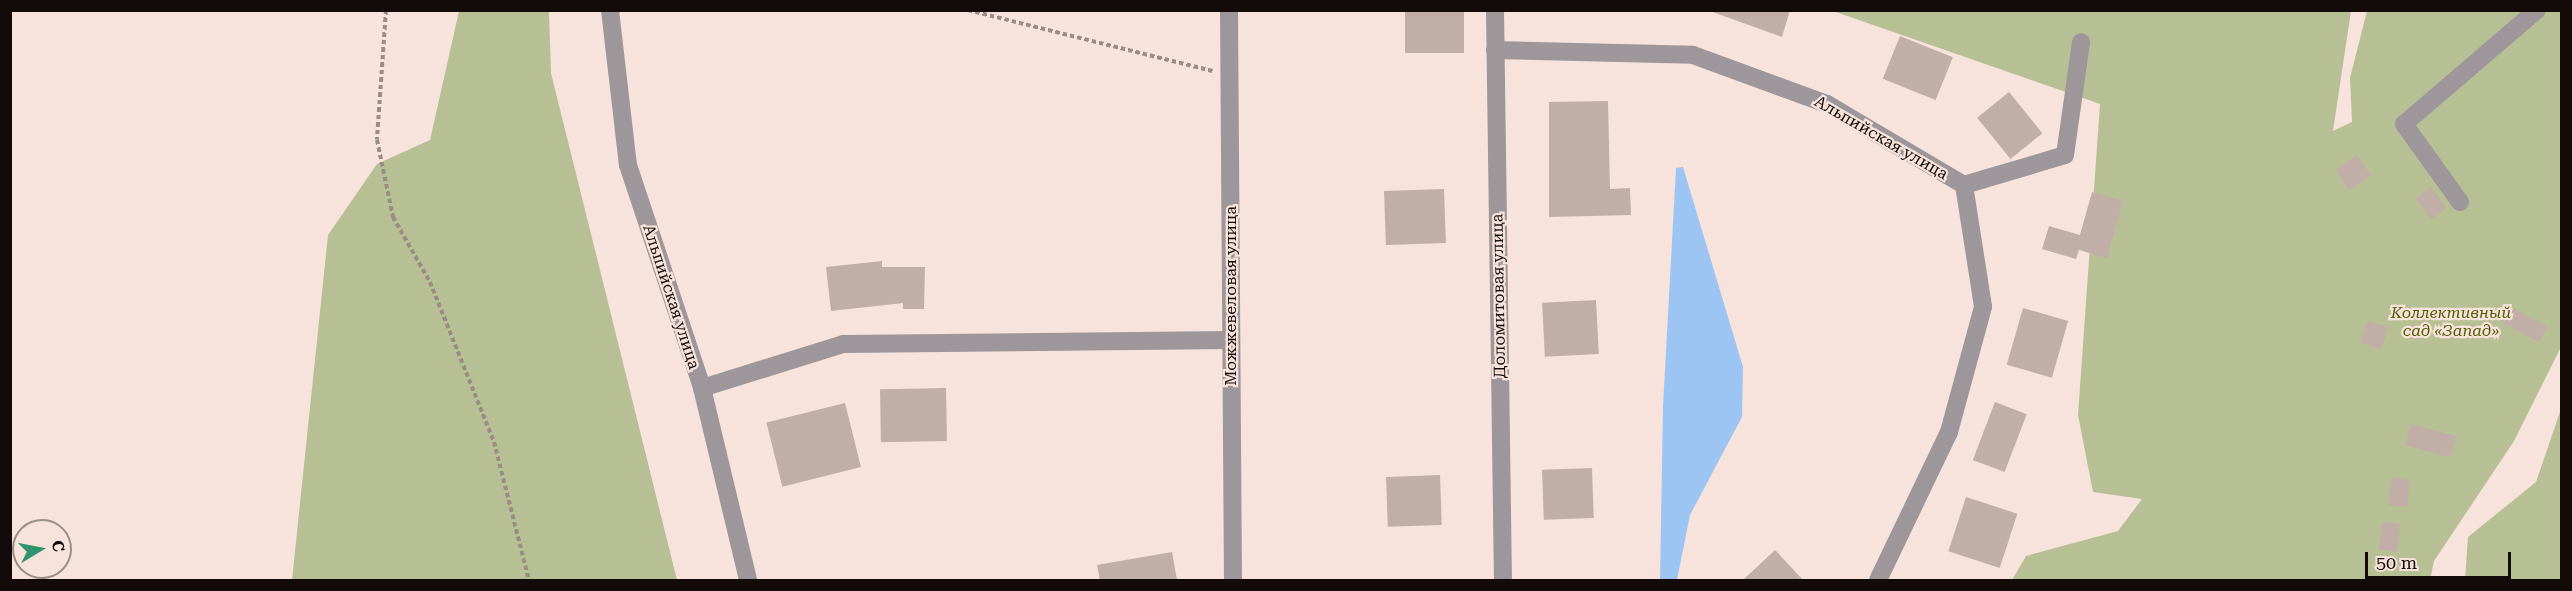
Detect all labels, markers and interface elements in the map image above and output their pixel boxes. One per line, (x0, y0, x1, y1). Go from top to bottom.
street label: Альпийская улица (1811, 92, 1951, 184)
street label: Можжевеловая улица (1221, 206, 1241, 386)
street label: Доломитовая улица (1488, 214, 1510, 378)
street label: Альпийская улица (639, 222, 703, 372)
park label: Коллективный сад «Запад» (2391, 303, 2511, 341)
north arrow (12, 519, 72, 579)
text: С (48, 539, 69, 553)
scale bar (2368, 540, 2514, 578)
text: 50 m (2376, 552, 2417, 573)

